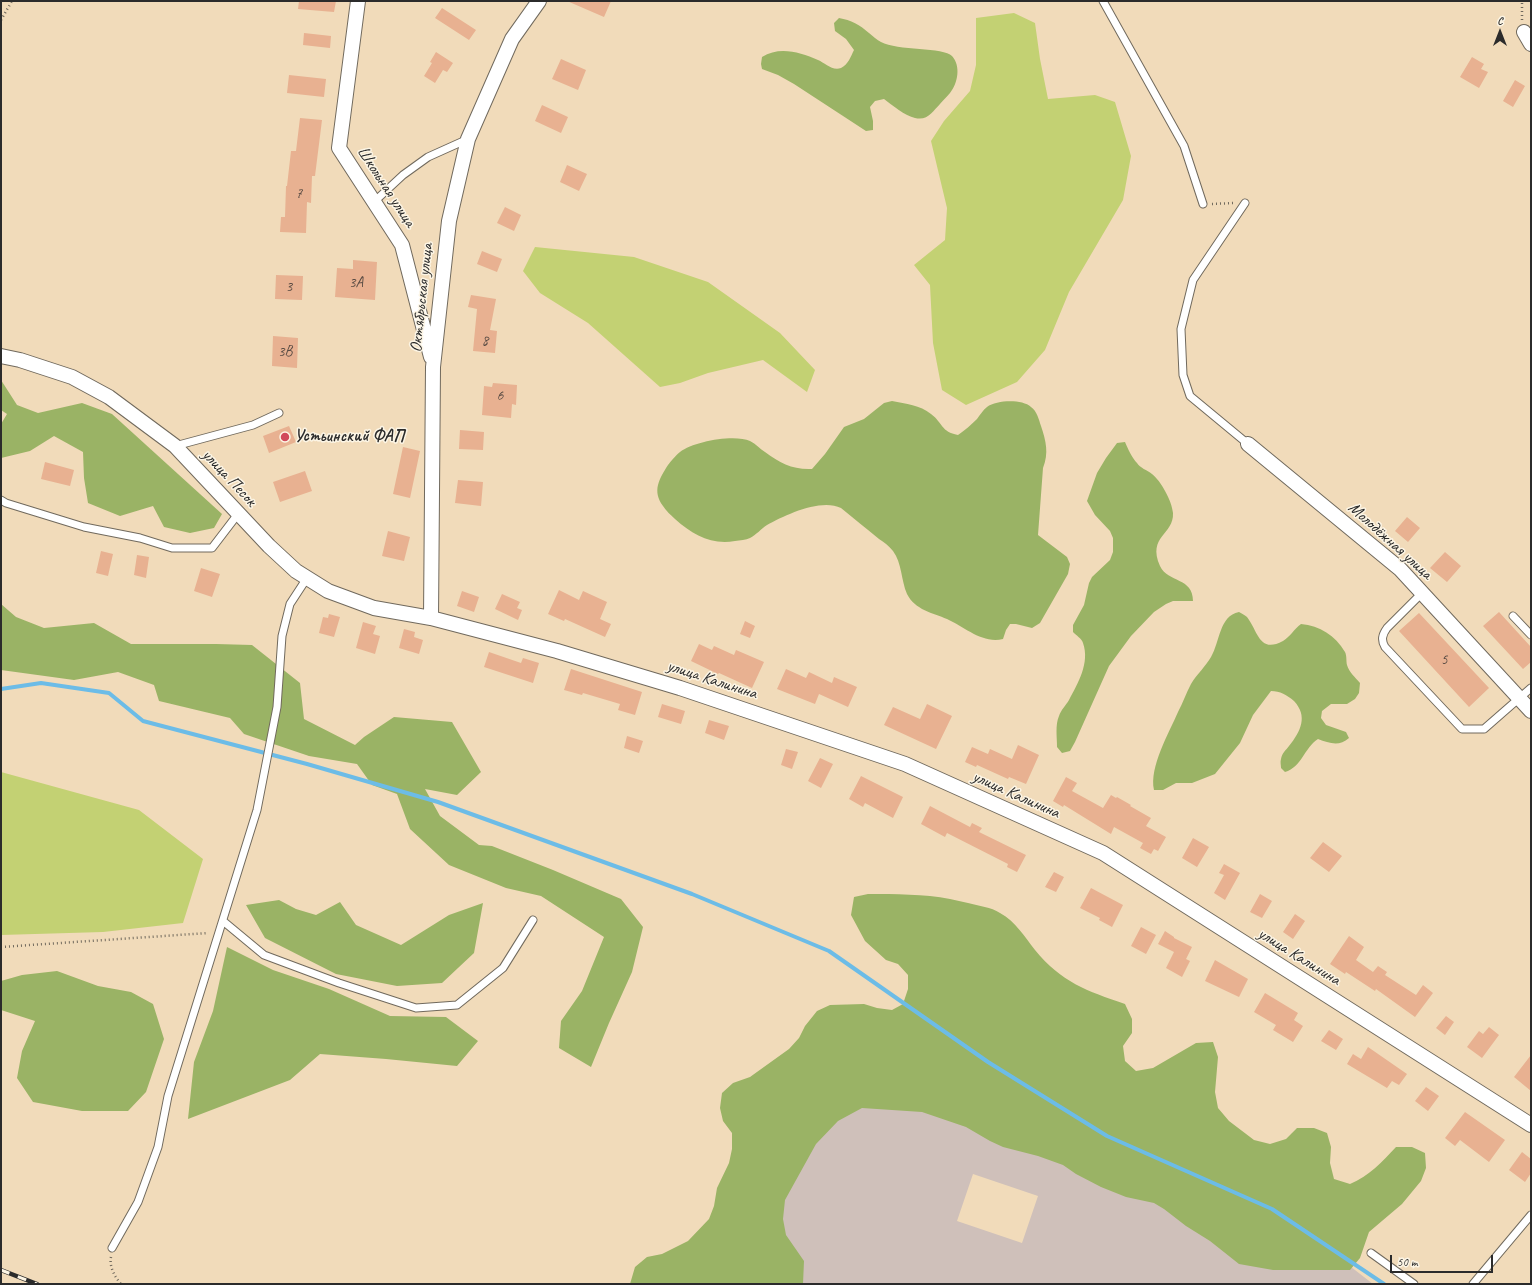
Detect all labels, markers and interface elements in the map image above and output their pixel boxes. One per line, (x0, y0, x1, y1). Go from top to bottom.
north arrow (1480, 12, 1520, 52)
text: С (1497, 13, 1503, 27)
street label: Школьная улица (352, 143, 420, 231)
house number: 7 (296, 185, 302, 203)
street label: Октябрьская улица (406, 243, 438, 353)
house number: 3А (349, 274, 363, 292)
house number: 3 (286, 278, 292, 296)
house number: 8 (482, 332, 488, 350)
house number: 3В (278, 343, 292, 361)
house number: 6 (497, 387, 503, 405)
place label: Устьинский ФАП (294, 427, 404, 447)
marker: Устьинский ФАП (279, 431, 291, 443)
street label: улица Песок (197, 445, 261, 511)
street label: Молодёжная улица (1344, 498, 1436, 584)
house number: 5 (1441, 651, 1447, 669)
street label: улица Калинина (664, 656, 760, 704)
street label: улица Калинина (969, 767, 1063, 823)
street label: улица Калинина (1254, 924, 1344, 990)
scale bar (1392, 1247, 1495, 1273)
text: 50 m (1397, 1254, 1417, 1270)

